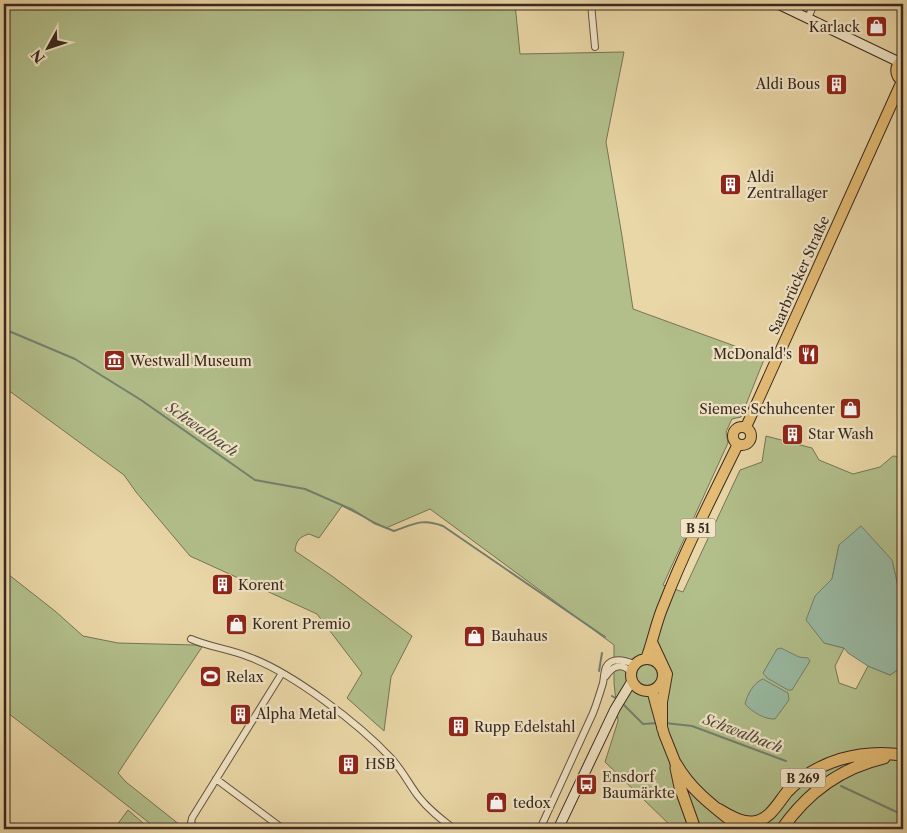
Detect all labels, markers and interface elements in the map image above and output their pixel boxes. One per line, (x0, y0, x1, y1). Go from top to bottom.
shop icon: Karlack (864, 15, 888, 39)
place label: Karlack (809, 18, 861, 36)
north arrow (22, 22, 72, 72)
text: N (27, 46, 49, 67)
building icon: Aldi Bous (824, 72, 848, 96)
place label: Aldi Bous (755, 75, 820, 93)
place label: Aldi Zentrallager (746, 168, 828, 202)
building icon: Aldi Zentrallager (719, 173, 743, 197)
street label: Saarbrücker Straße (765, 213, 833, 337)
restaurant icon: McDonald's (796, 342, 820, 366)
place label: McDonald's (713, 345, 792, 363)
museum icon: Westwall Museum (102, 349, 126, 373)
place label: Westwall Museum (129, 352, 252, 370)
water label: Schwalbach (162, 397, 242, 461)
shop icon: Siemes Schuhcenter (839, 397, 863, 421)
place label: Siemes Schuhcenter (699, 400, 835, 418)
building icon: Star Wash (780, 422, 804, 446)
place label: Star Wash (808, 425, 874, 443)
road number: B 51 (680, 518, 716, 538)
building icon: Korent (210, 573, 234, 597)
place label: Korent (238, 576, 284, 594)
shop icon: Korent Premio (224, 612, 248, 636)
place label: Korent Premio (252, 615, 351, 633)
shop icon: Bauhaus (463, 624, 487, 648)
place label: Bauhaus (491, 627, 548, 645)
sports icon: Relax (198, 665, 222, 689)
place label: Relax (226, 668, 265, 686)
building icon: Alpha Metal (228, 702, 252, 726)
place label: Alpha Metal (255, 705, 337, 723)
water label: Schwalbach (700, 709, 785, 757)
building icon: Rupp Edelstahl (446, 715, 470, 739)
place label: Rupp Edelstahl (474, 718, 575, 736)
building icon: HSB (337, 752, 361, 776)
place label: HSB (365, 755, 395, 773)
place label: Ensdorf Baumärkte (602, 768, 675, 802)
road number: B 269 (780, 768, 826, 788)
bus stop icon: Ensdorf Baumärkte (574, 773, 598, 797)
shop icon: tedox (485, 791, 509, 815)
place label: tedox (513, 794, 551, 812)

